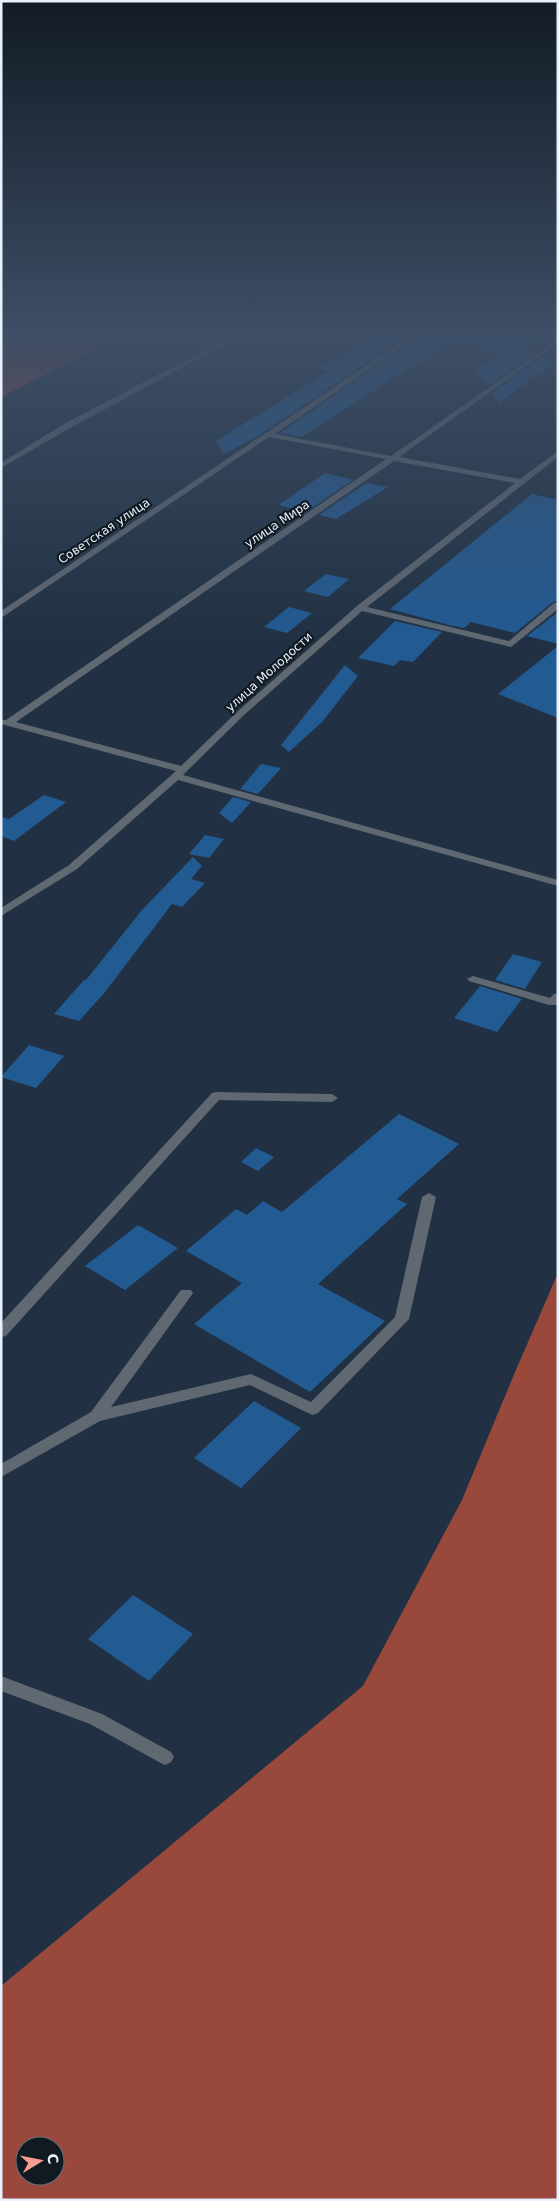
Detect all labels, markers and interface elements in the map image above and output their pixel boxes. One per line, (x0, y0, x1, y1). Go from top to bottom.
street label: Советская улица (56, 495, 152, 567)
street label: улица Мира (242, 497, 312, 551)
street label: улица Молодости (223, 629, 315, 715)
north arrow (15, 2136, 65, 2186)
text: С (44, 2152, 62, 2165)

